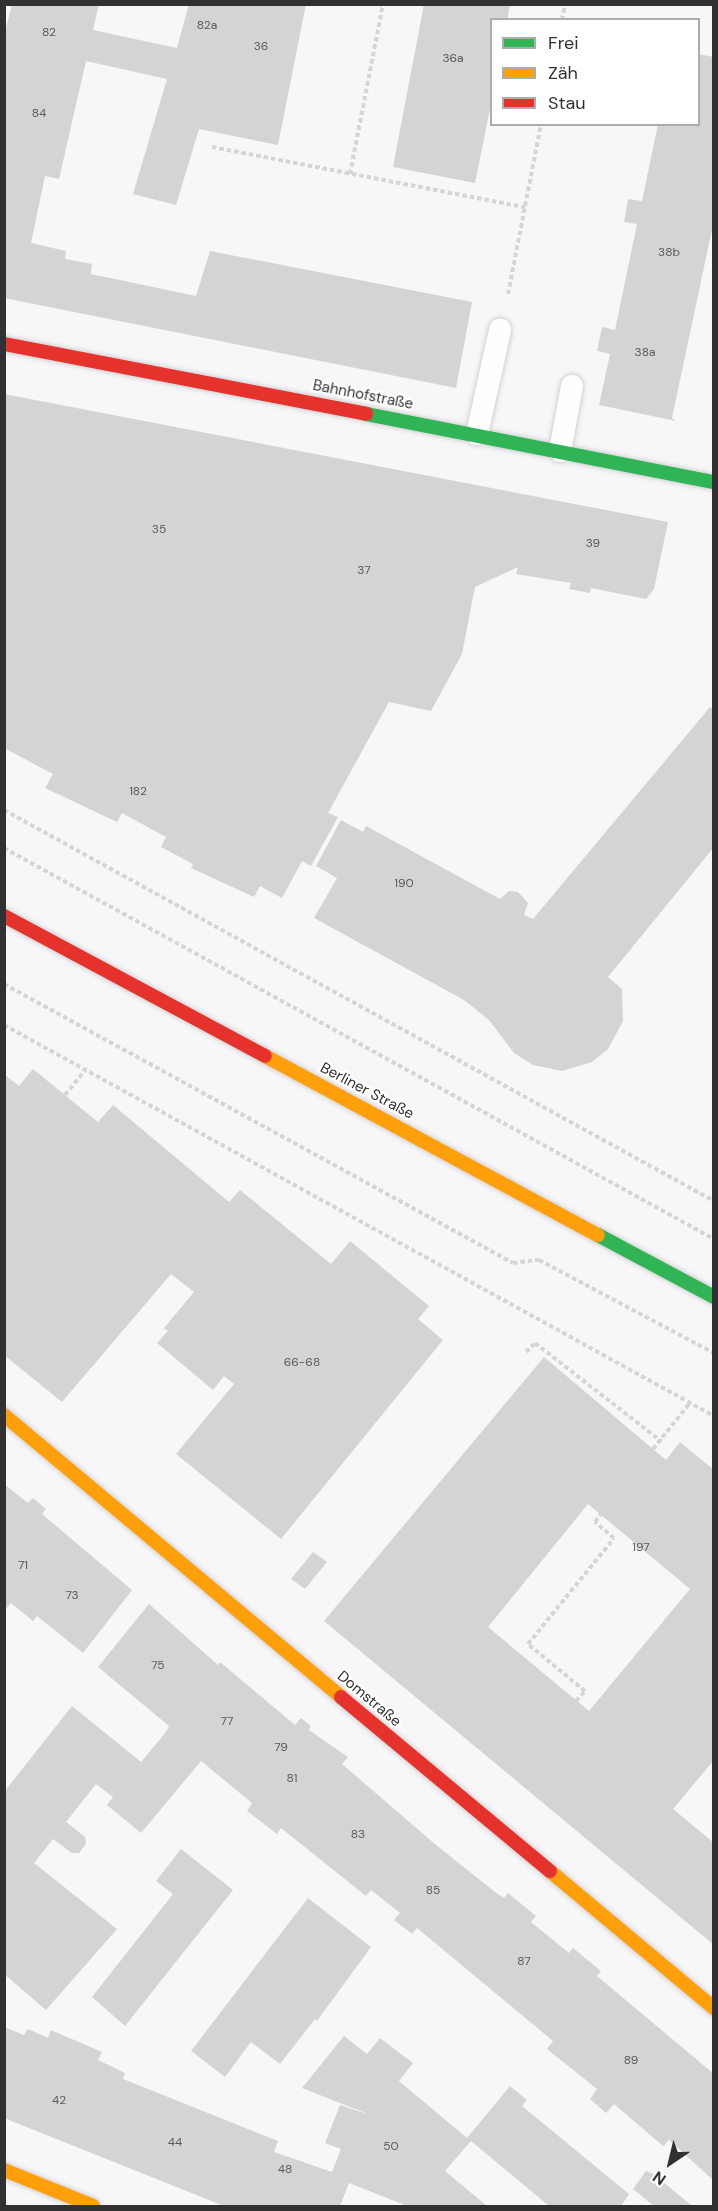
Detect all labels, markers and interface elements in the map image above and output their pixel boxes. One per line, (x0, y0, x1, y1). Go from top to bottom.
legend (490, 18, 700, 126)
house number: 82a (197, 19, 217, 33)
house number: 82 (42, 26, 56, 40)
text: Frei (548, 31, 579, 55)
house number: 36 (254, 40, 268, 54)
house number: 36a (442, 52, 464, 66)
text: Zäh (548, 61, 578, 85)
text: Stau (548, 91, 586, 115)
house number: 84 (32, 107, 46, 121)
house number: 38b (658, 246, 680, 260)
house number: 38a (635, 346, 655, 360)
street label: Bahnhofstraße (311, 376, 415, 414)
house number: 35 (152, 523, 166, 537)
house number: 39 (586, 537, 600, 551)
house number: 37 (357, 564, 371, 578)
house number: 182 (129, 785, 147, 799)
house number: 190 (394, 877, 414, 891)
street label: Berliner Straße (317, 1059, 417, 1123)
house number: 66-68 (284, 1356, 320, 1370)
house number: 197 (632, 1541, 650, 1555)
house number: 71 (18, 1559, 28, 1573)
house number: 73 (65, 1589, 79, 1603)
house number: 75 (151, 1659, 165, 1673)
street label: Domstraße (333, 1667, 405, 1731)
house number: 77 (221, 1715, 233, 1729)
house number: 79 (274, 1741, 288, 1755)
house number: 81 (287, 1772, 297, 1786)
house number: 83 (351, 1828, 365, 1842)
house number: 85 (426, 1884, 440, 1898)
house number: 87 (517, 1955, 531, 1969)
house number: 89 (624, 2054, 638, 2068)
house number: 42 (52, 2094, 66, 2108)
north arrow (640, 2133, 700, 2193)
house number: 44 (168, 2136, 182, 2150)
house number: 50 (383, 2140, 399, 2154)
house number: 48 (278, 2163, 292, 2177)
text: N (649, 2166, 670, 2190)

